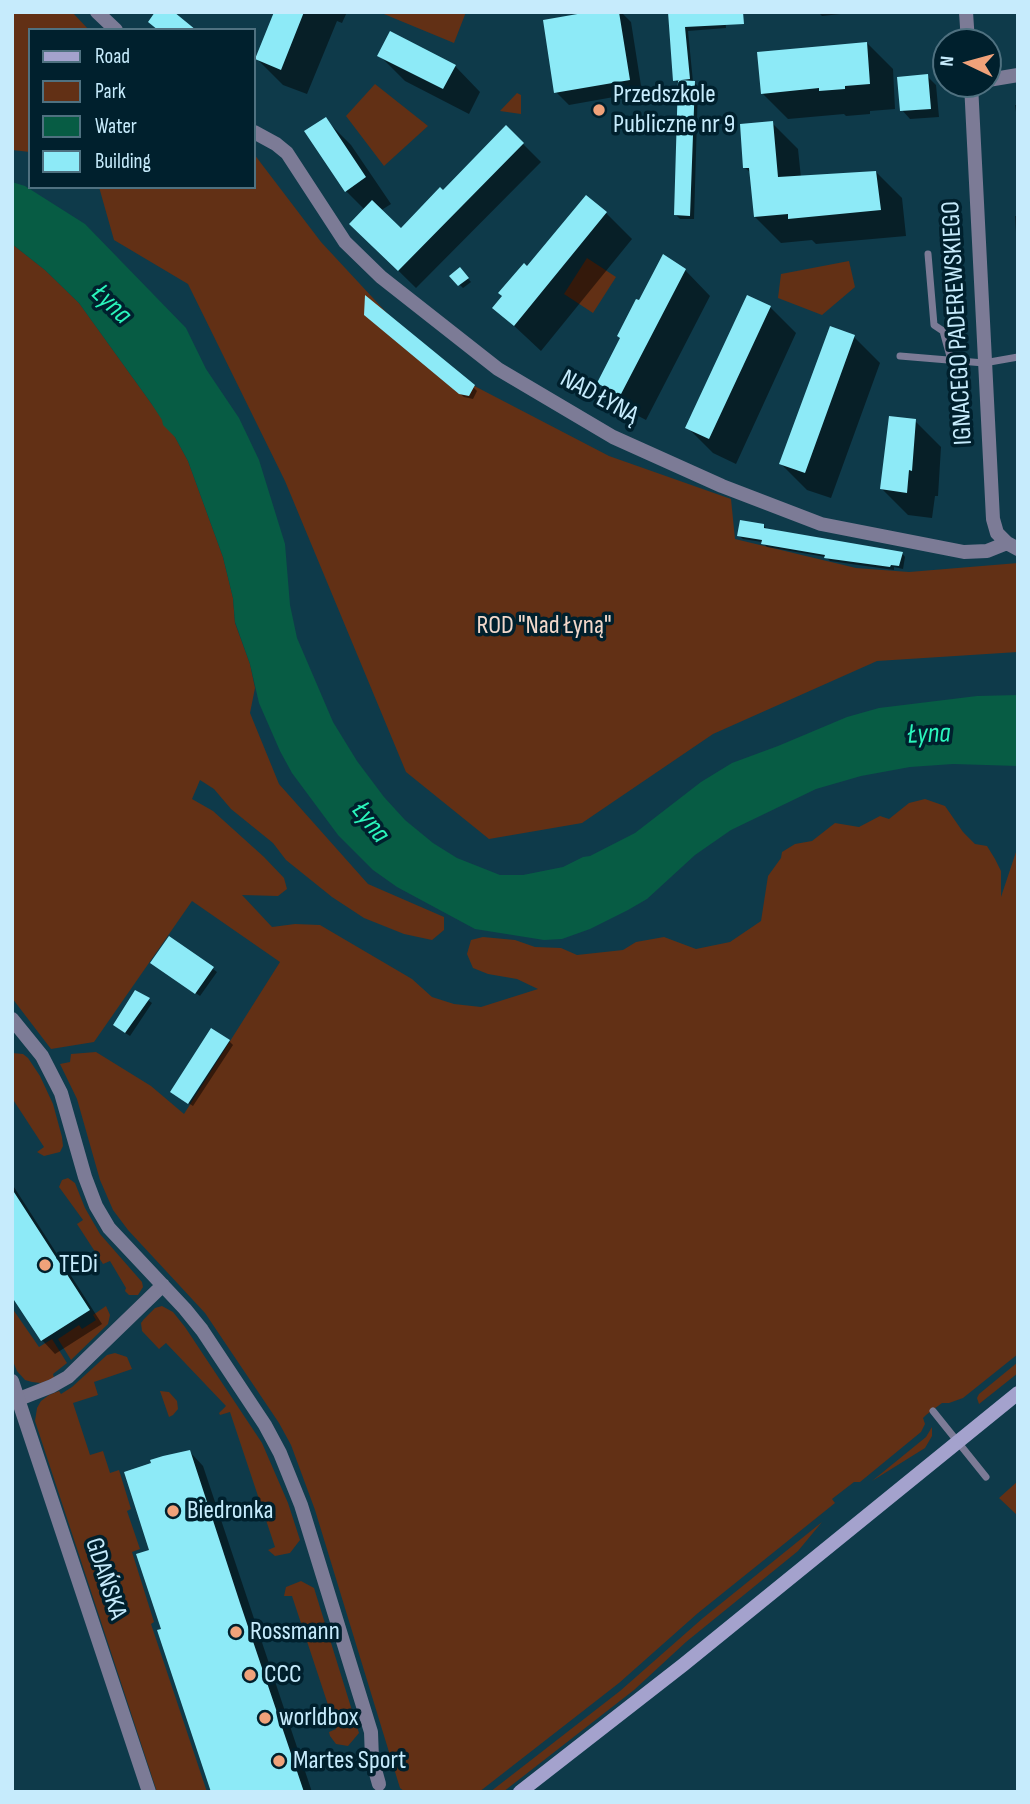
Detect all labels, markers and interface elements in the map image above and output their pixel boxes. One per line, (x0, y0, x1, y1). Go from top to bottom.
legend (28, 28, 256, 189)
north arrow (932, 28, 1002, 98)
text: Road (95, 44, 130, 69)
text: N (936, 55, 959, 67)
text: Park (95, 79, 126, 104)
place label: Przedszkole Publiczne nr 9 (613, 79, 735, 140)
marker: Przedszkole Publiczne nr 9 (591, 102, 607, 118)
text: Water (95, 114, 137, 139)
text: Building (95, 149, 151, 174)
street label: IGNACEGO PADEREWSKIEGO (936, 200, 980, 446)
water label: Łyna (84, 278, 138, 332)
street label: NAD ŁYNĄ (554, 364, 644, 432)
park label: ROD "Nad Łyną" (476, 610, 612, 642)
water label: Łyna (907, 717, 951, 753)
water label: Łyna (343, 796, 397, 850)
place label: TEDi (59, 1249, 98, 1281)
marker: TEDi (37, 1257, 53, 1273)
place label: Biedronka (187, 1495, 274, 1527)
marker: Biedronka (165, 1503, 181, 1519)
street label: GDAŃSKA (77, 1534, 133, 1624)
place label: Rossmann (250, 1616, 340, 1648)
marker: Rossmann (228, 1624, 244, 1640)
place label: CCC (264, 1659, 302, 1691)
marker: CCC (242, 1667, 258, 1683)
place label: worldbox (279, 1702, 359, 1734)
marker: worldbox (257, 1710, 273, 1726)
place label: Martes Sport (293, 1745, 406, 1777)
marker: Martes Sport (271, 1753, 287, 1769)

